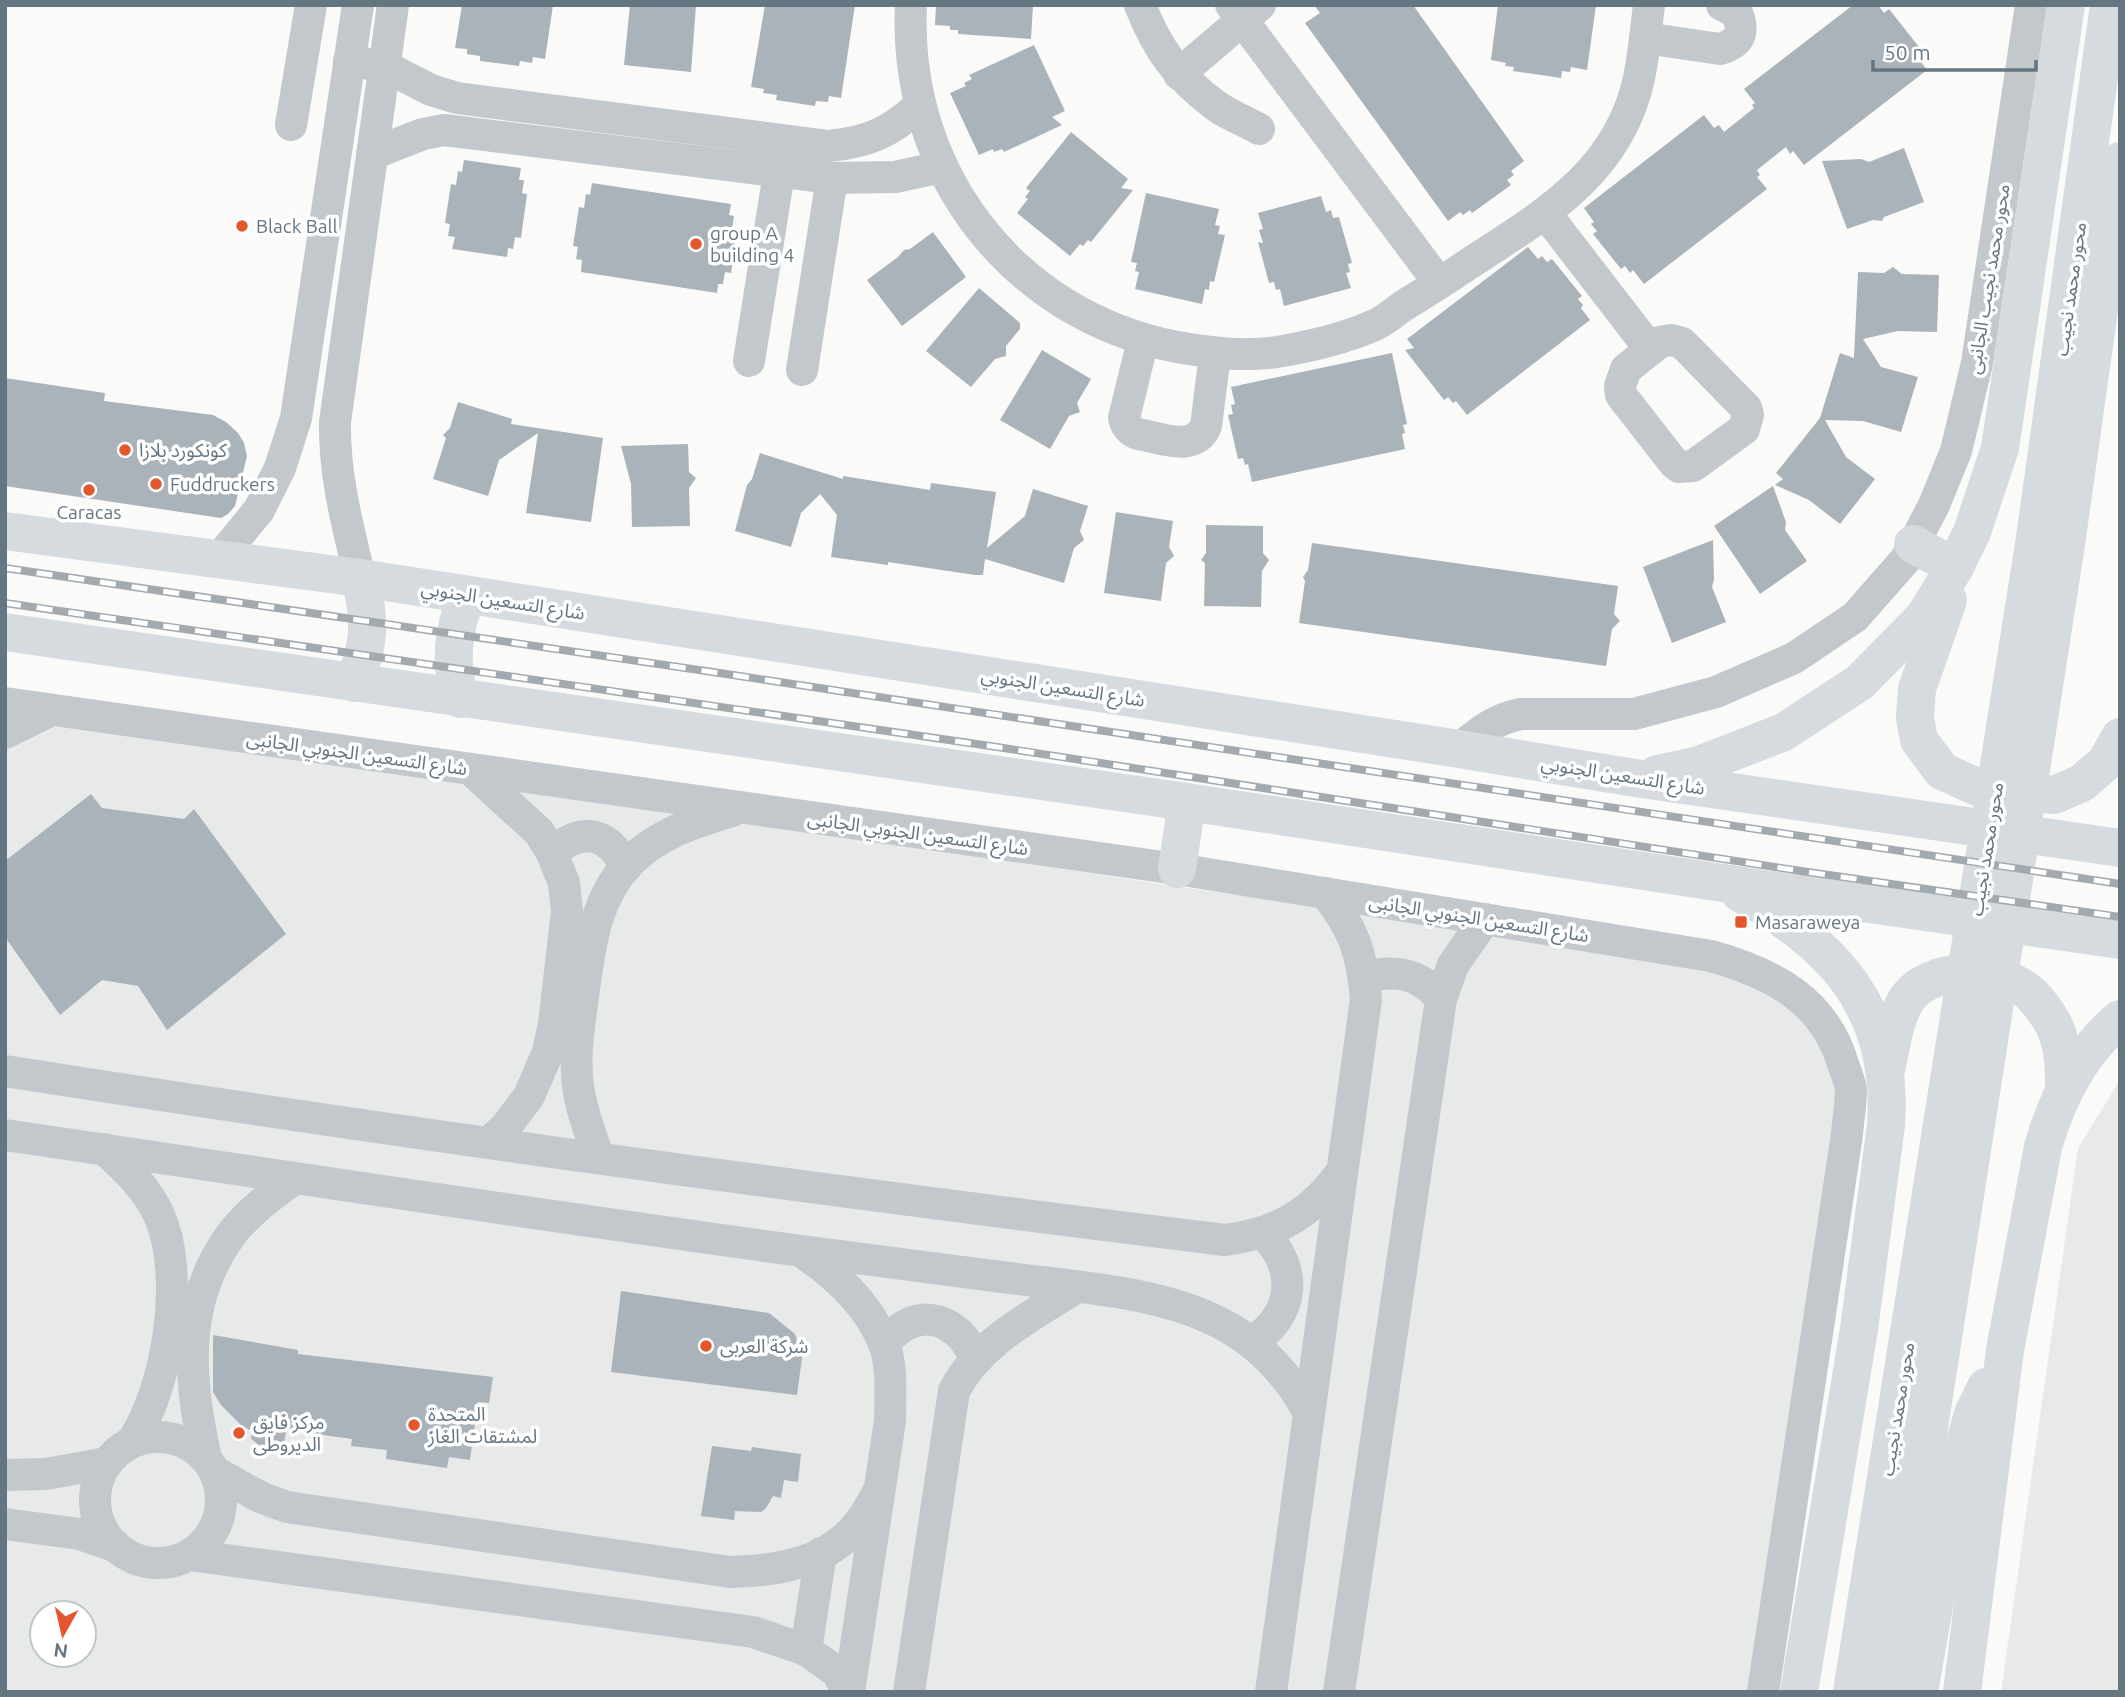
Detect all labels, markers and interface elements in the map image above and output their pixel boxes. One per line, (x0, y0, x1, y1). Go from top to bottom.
scale bar (1873, 28, 2036, 72)
text: 50 m (1884, 40, 1931, 64)
street label: محور محمد نجيب الجانبى (1962, 182, 2015, 376)
place label: Black Ball (256, 215, 337, 237)
marker: Black Ball (234, 218, 250, 234)
street label: محور محمد نجيب (2050, 221, 2091, 357)
place label: group A building 4 (710, 222, 794, 266)
marker: group A building 4 (688, 236, 704, 252)
place label: كونكورد بلازا (139, 439, 228, 462)
marker: كونكورد بلازا (117, 442, 133, 458)
place label: Fuddruckers (170, 473, 275, 495)
marker: Fuddruckers (148, 476, 164, 492)
marker: Caracas (81, 482, 97, 498)
place label: Caracas (56, 501, 122, 523)
street label: شارع التسعين الجنوبي (419, 576, 586, 628)
street label: شارع التسعين الجنوبي (979, 663, 1146, 715)
street label: شارع التسعين الجنوبي الجانبى (245, 727, 469, 784)
street label: شارع التسعين الجنوبي (1539, 751, 1706, 803)
street label: محور محمد نجيب (1965, 781, 2008, 918)
street label: شارع التسعين الجنوبي الجانبى (806, 807, 1030, 864)
street label: شارع التسعين الجنوبي الجانبى (1367, 890, 1591, 951)
place label: Masaraweya (1755, 911, 1860, 933)
marker: Masaraweya (1733, 914, 1749, 930)
place label: شركة العربى (720, 1335, 808, 1358)
marker: شركة العربى (698, 1338, 714, 1354)
street label: محور محمد نجيب (1876, 1341, 1919, 1478)
place label: المتحدة لمشتقات الغاز (427, 1403, 537, 1448)
place label: مركز فايق الديروطى (253, 1411, 325, 1456)
marker: المتحدة لمشتقات الغاز (406, 1417, 422, 1433)
marker: مركز فايق الديروطى (231, 1425, 247, 1441)
north arrow (28, 1599, 98, 1669)
text: N (52, 1639, 69, 1663)

